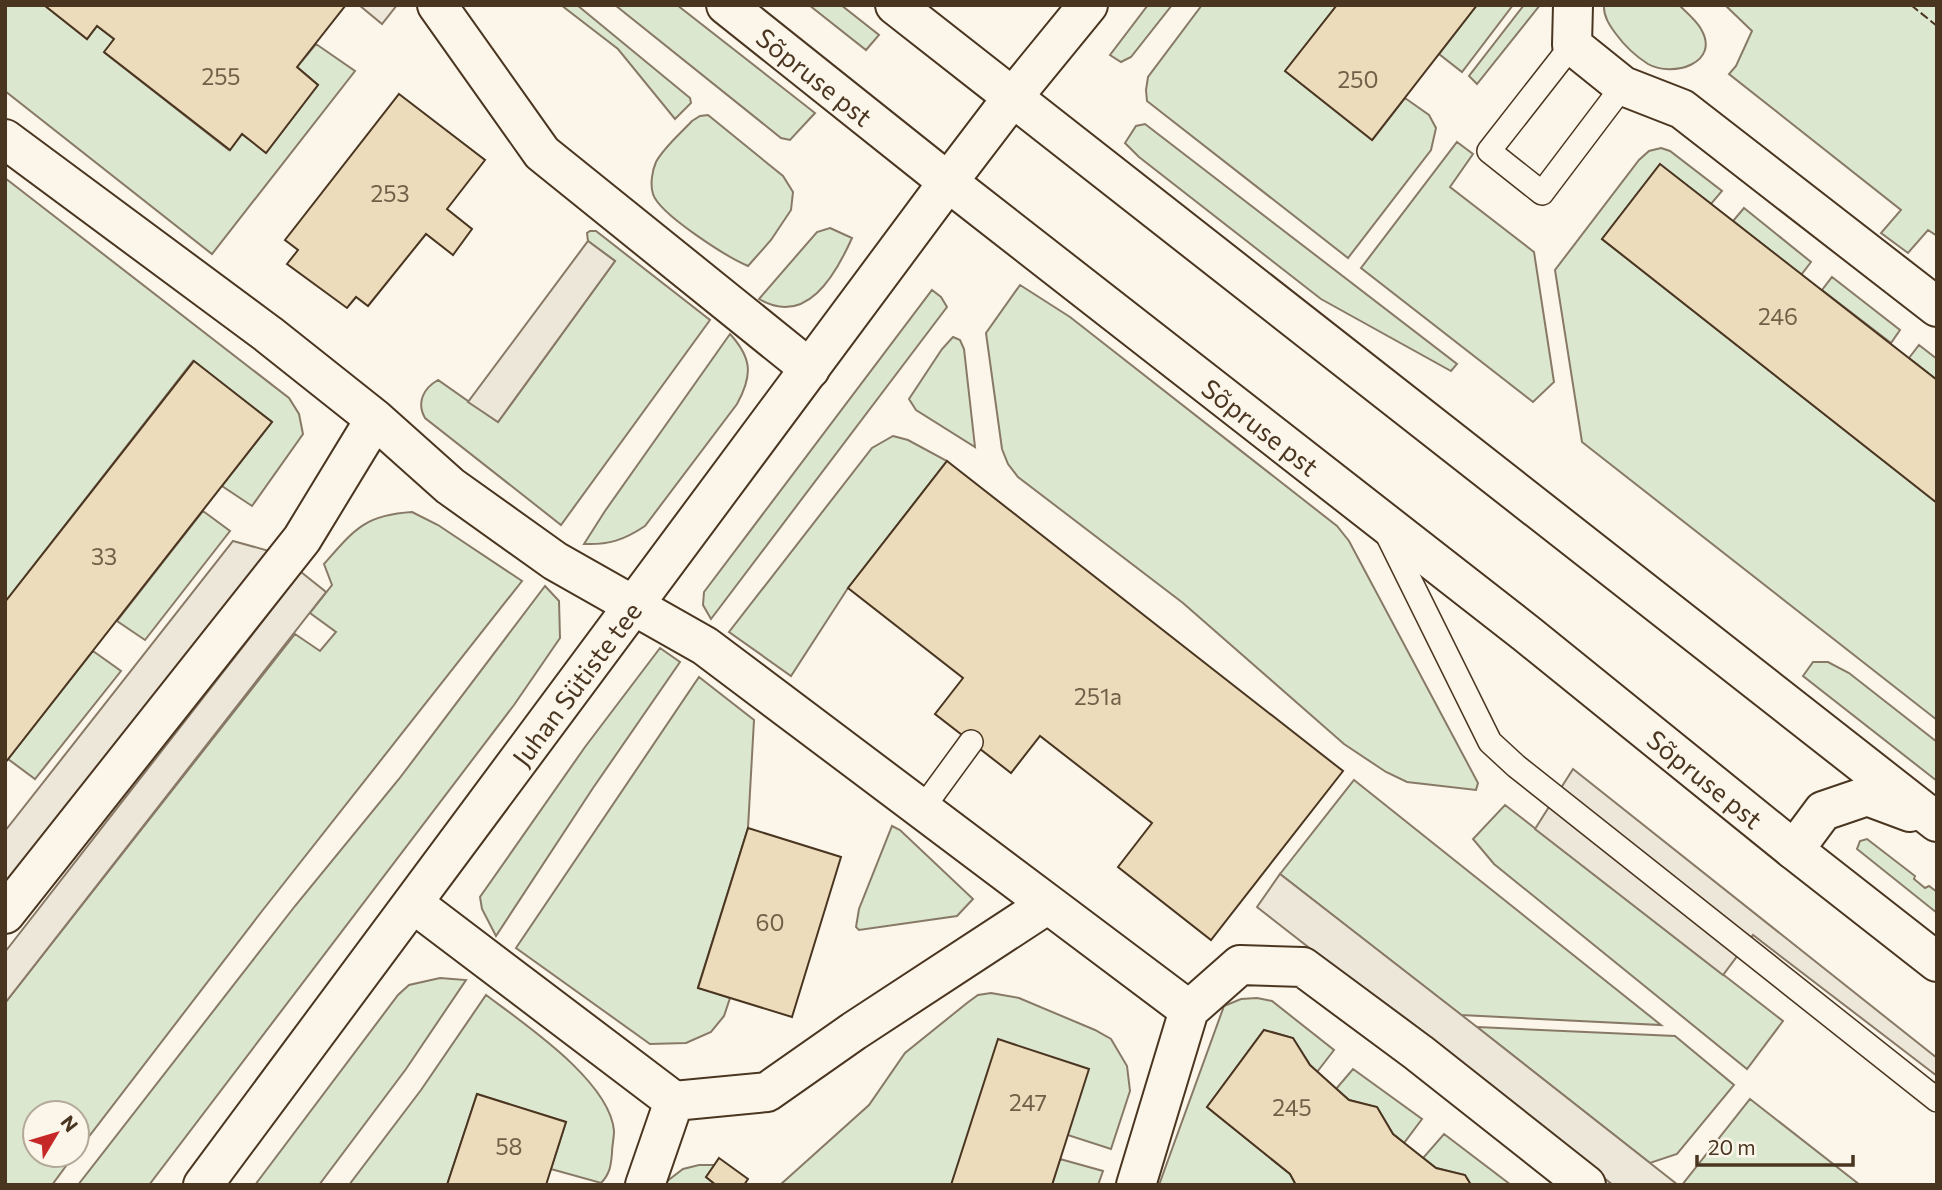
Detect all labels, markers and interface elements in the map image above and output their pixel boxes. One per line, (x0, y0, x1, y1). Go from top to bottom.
street label: Sõpruse pst (751, 21, 879, 132)
house number: 255 (201, 62, 241, 90)
house number: 250 (1338, 65, 1378, 93)
house number: 253 (370, 179, 410, 207)
house number: 246 (1758, 302, 1798, 330)
street label: Sõpruse pst (1197, 371, 1325, 481)
house number: 33 (91, 542, 117, 570)
street label: Juhan Sütiste tee (505, 595, 647, 771)
house number: 251a (1074, 682, 1122, 710)
street label: Sõpruse pst (1642, 723, 1769, 834)
house number: 60 (756, 908, 784, 936)
house number: 247 (1009, 1088, 1047, 1116)
house number: 245 (1272, 1093, 1312, 1121)
north arrow (21, 1099, 91, 1169)
text: N (56, 1111, 83, 1136)
scale bar (1697, 1124, 1853, 1168)
house number: 58 (495, 1132, 523, 1160)
text: 20 m (1708, 1134, 1756, 1159)

